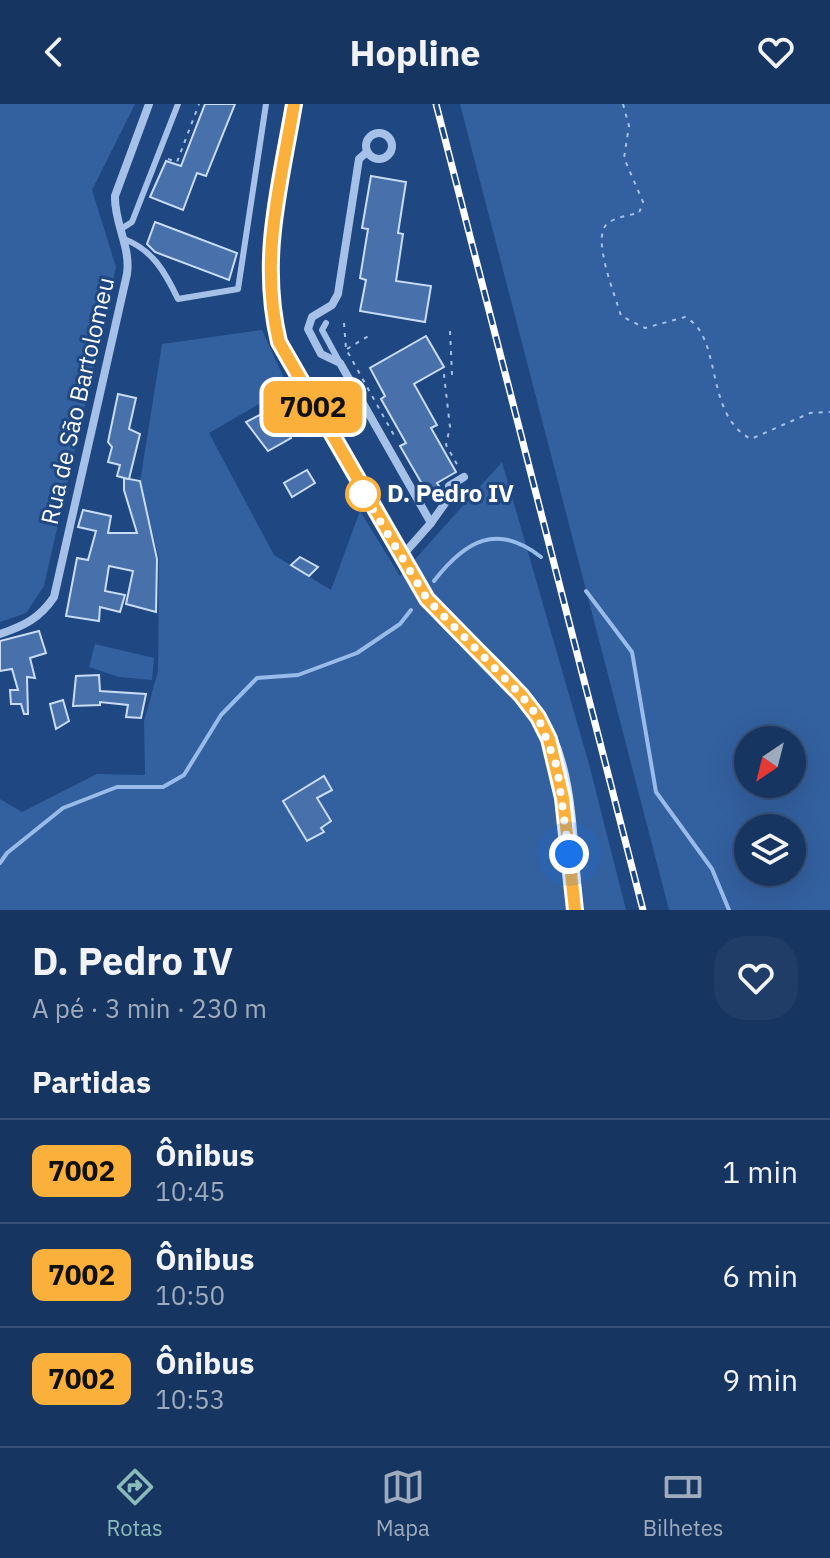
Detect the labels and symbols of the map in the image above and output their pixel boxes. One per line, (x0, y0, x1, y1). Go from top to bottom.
street label: Rua de São Bartolomeu (33, 274, 121, 528)
line badge: 7002 (257, 381, 369, 433)
marker: D. Pedro IV (346, 477, 380, 511)
place label: D. Pedro IV (387, 477, 514, 509)
north arrow (734, 726, 806, 798)
your location (549, 834, 589, 874)

